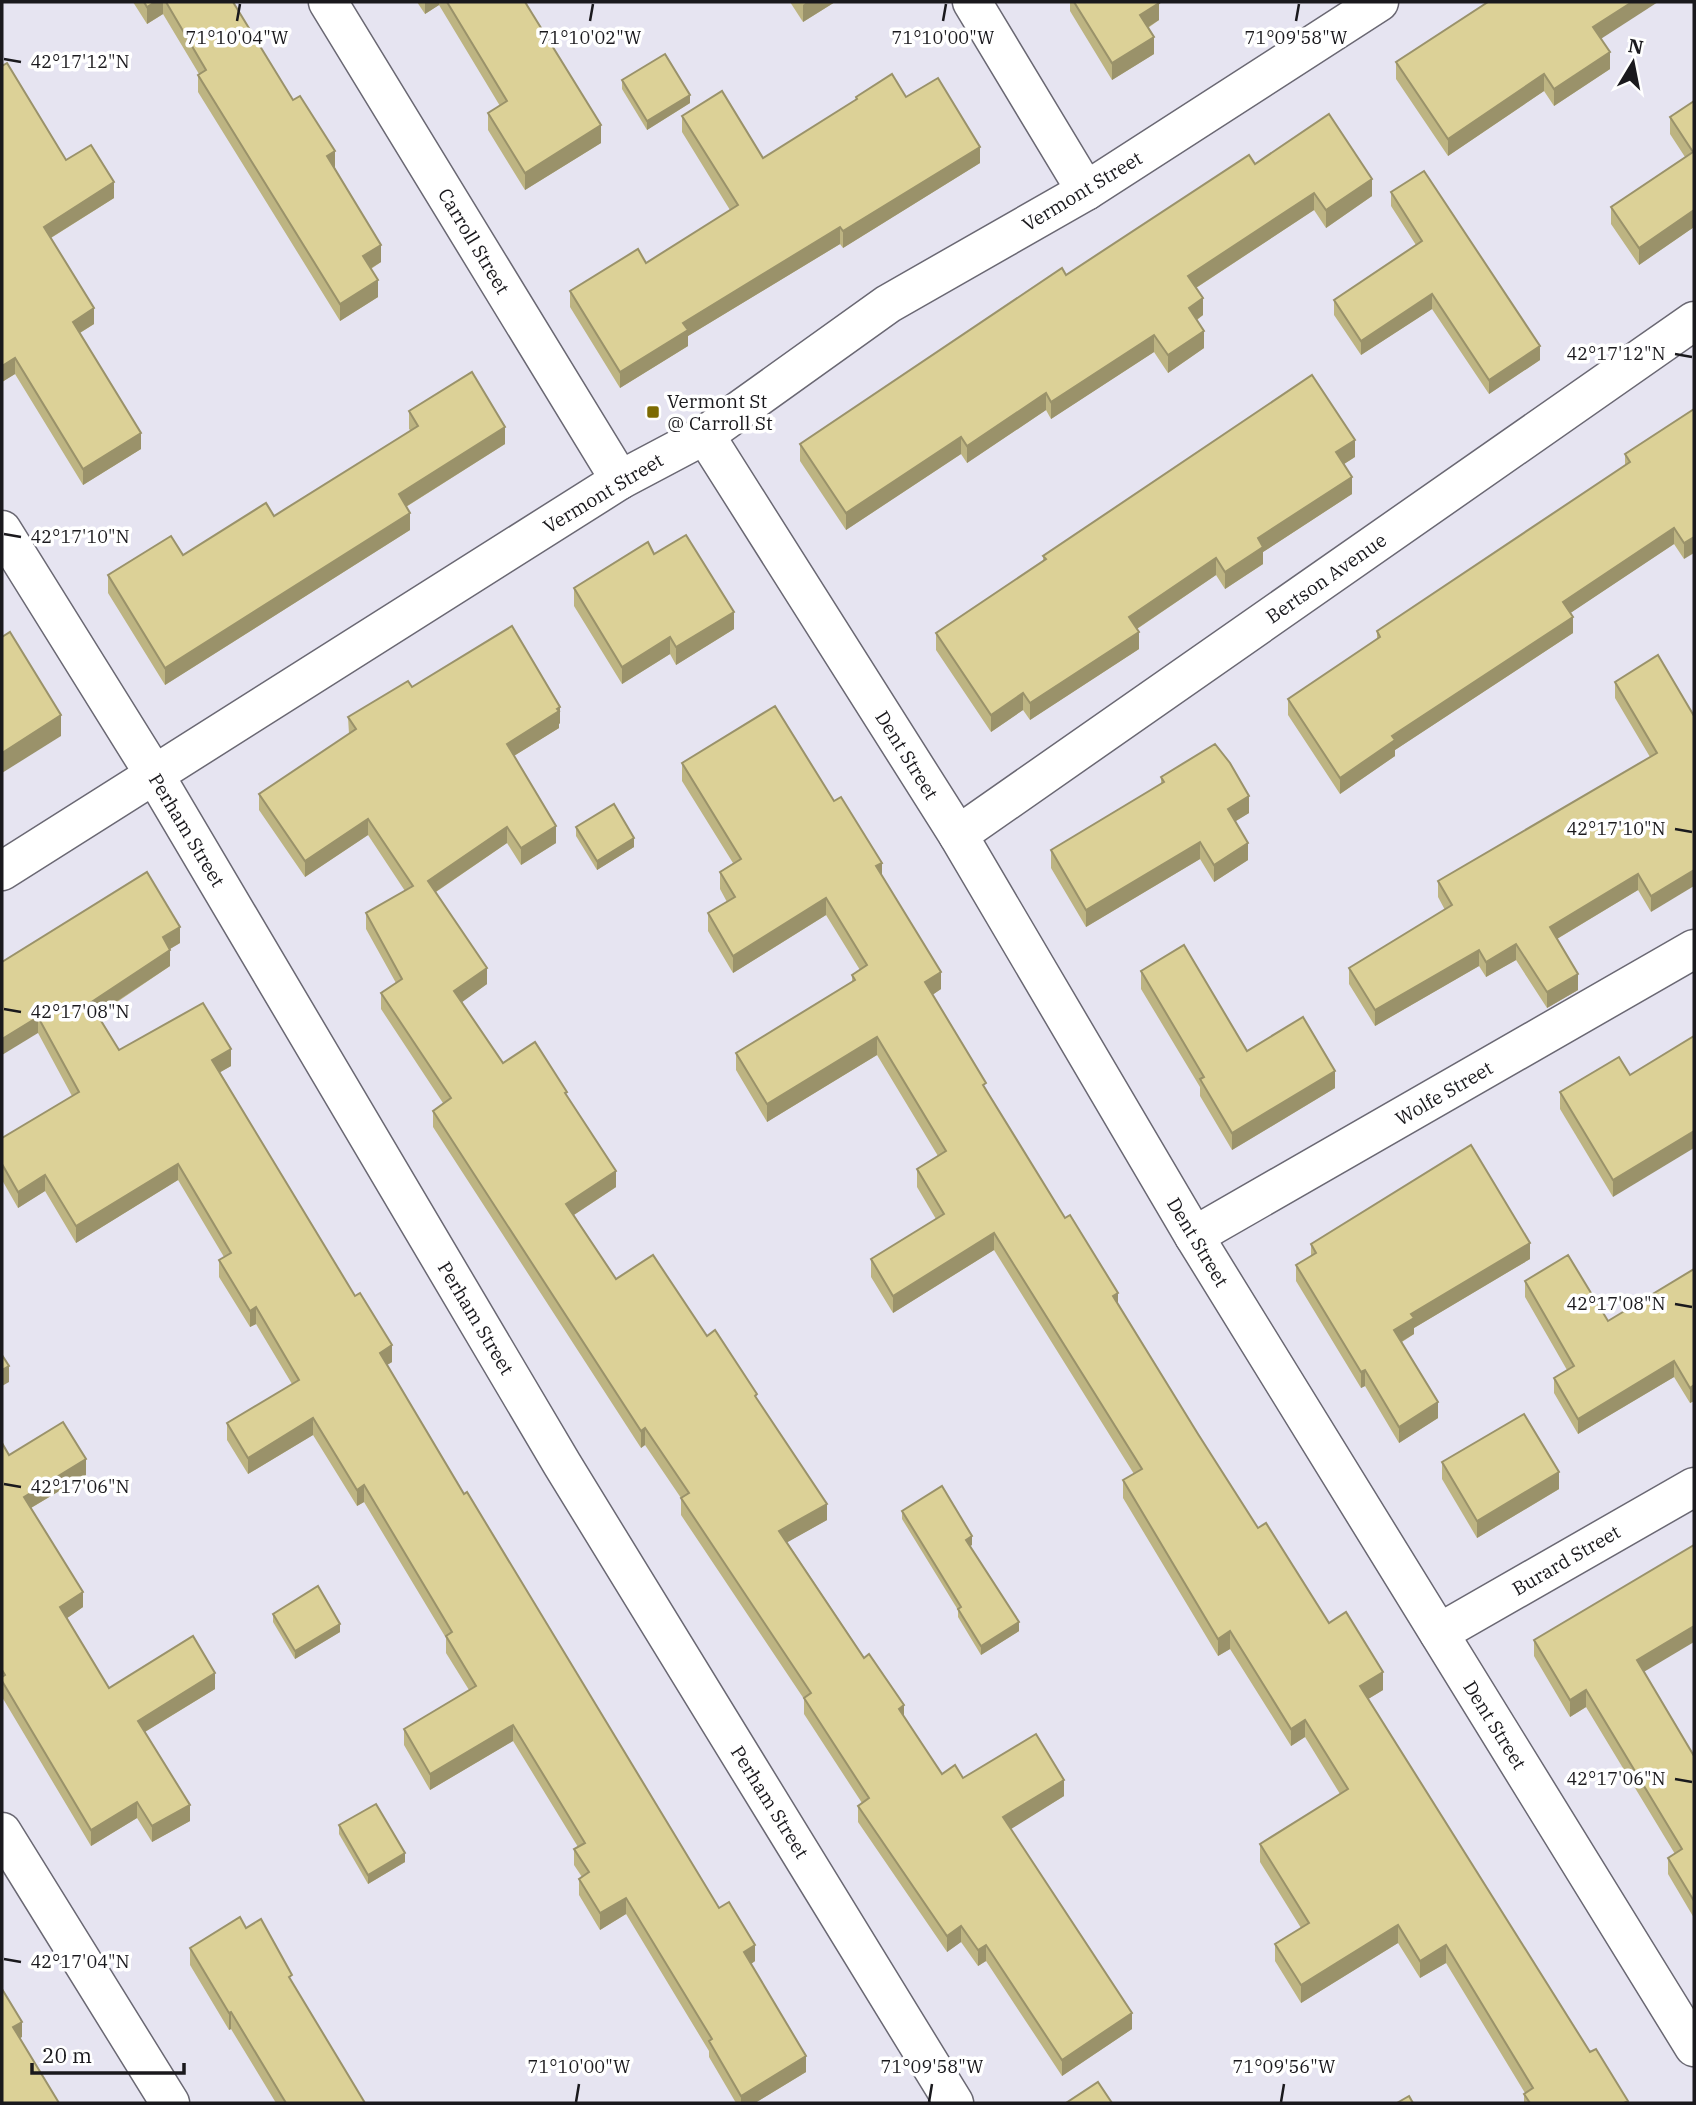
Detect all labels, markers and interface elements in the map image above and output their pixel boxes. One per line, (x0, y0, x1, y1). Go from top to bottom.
text: 71°10'04"W (186, 26, 289, 49)
text: 71°10'02"W (539, 26, 642, 49)
text: 71°10'00"W (892, 26, 995, 49)
text: 71°09'58"W (1245, 26, 1348, 49)
north arrow (1598, 28, 1668, 98)
text: N (1626, 33, 1645, 59)
text: 42°17'12"N (31, 50, 130, 73)
street label: Vermont Street (1018, 146, 1147, 236)
street label: Carroll Street (433, 184, 515, 299)
text: 42°17'12"N (1567, 342, 1666, 365)
place label: Vermont St @ Carroll St (667, 389, 773, 435)
marker: Vermont St @ Carroll St (645, 404, 661, 420)
street label: Vermont Street (539, 448, 668, 538)
text: 42°17'10"N (31, 525, 130, 548)
street label: Bertson Avenue (1261, 528, 1391, 628)
street label: Dent Street (870, 706, 944, 804)
street label: Perham Street (144, 769, 230, 891)
text: 42°17'10"N (1567, 817, 1666, 840)
text: 42°17'08"N (31, 1000, 130, 1023)
street label: Wolfe Street (1391, 1055, 1497, 1130)
street label: Dent Street (1162, 1193, 1234, 1291)
street label: Perham Street (433, 1257, 519, 1379)
text: 42°17'08"N (1567, 1292, 1666, 1315)
text: 42°17'06"N (31, 1475, 130, 1498)
street label: Burard Street (1508, 1519, 1625, 1601)
street label: Dent Street (1458, 1676, 1532, 1774)
street label: Perham Street (726, 1741, 814, 1863)
text: 42°17'06"N (1567, 1767, 1666, 1790)
text: 42°17'04"N (31, 1950, 130, 1973)
scale bar (32, 2032, 184, 2076)
text: 20 m (42, 2041, 92, 2069)
text: 71°10'00"W (528, 2055, 631, 2078)
text: 71°09'58"W (881, 2055, 984, 2078)
text: 71°09'56"W (1233, 2055, 1336, 2078)

